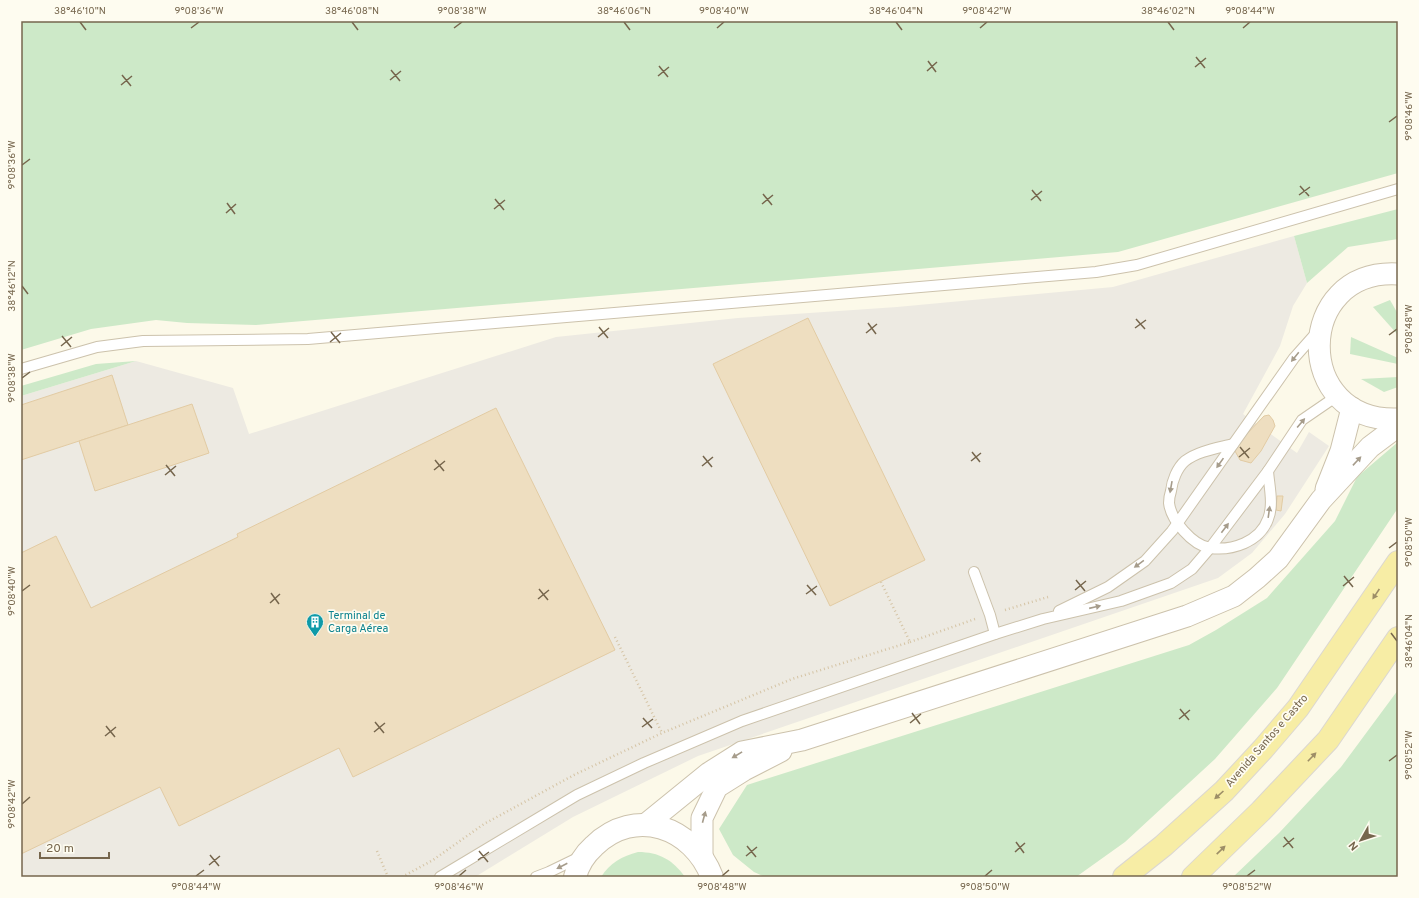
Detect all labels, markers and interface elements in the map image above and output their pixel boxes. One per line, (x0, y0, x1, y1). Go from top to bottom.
text: 38°46'10"N (54, 5, 106, 18)
text: 9°08'36"W (174, 5, 224, 18)
text: 38°46'08"N (325, 5, 379, 18)
text: 9°08'38"W (437, 5, 487, 18)
text: 38°46'06"N (597, 5, 651, 18)
text: 9°08'40"W (699, 5, 749, 18)
text: 38°46'04"N (869, 5, 923, 18)
text: 9°08'42"W (962, 5, 1012, 18)
text: 38°46'02"N (1141, 5, 1195, 18)
text: 9°08'44"W (1225, 5, 1275, 18)
text: 9°08'46"W (1403, 91, 1416, 141)
text: 9°08'36"W (6, 140, 19, 190)
text: 38°46'12"N (6, 260, 19, 312)
text: 9°08'48"W (1403, 304, 1416, 354)
one-way arrow (1291, 352, 1300, 363)
text: 9°08'38"W (6, 353, 19, 403)
one-way arrow (1297, 417, 1305, 428)
one-way arrow (1352, 456, 1362, 466)
one-way arrow (1216, 458, 1224, 468)
one-way arrow (1168, 480, 1174, 493)
one-way arrow (1266, 506, 1272, 518)
text: 9°08'50"W (1403, 517, 1416, 567)
one-way arrow (1221, 523, 1229, 533)
one-way arrow (1134, 560, 1145, 569)
text: 9°08'40"W (6, 566, 19, 616)
one-way arrow (1372, 589, 1380, 599)
one-way arrow (1089, 603, 1101, 609)
place label: Terminal de Carga Aérea (328, 609, 388, 636)
building icon: Terminal de Carga Aérea (305, 612, 325, 637)
text: 38°46'04"N (1403, 614, 1416, 668)
street label: Avenida Santos e Castro (1223, 692, 1311, 790)
text: 9°08'52"W (1403, 730, 1416, 780)
one-way arrow (731, 752, 743, 759)
one-way arrow (1307, 752, 1317, 762)
text: 9°08'42"W (6, 779, 19, 829)
one-way arrow (1214, 791, 1225, 800)
one-way arrow (701, 811, 707, 823)
north arrow (1341, 820, 1381, 860)
scale bar (40, 834, 109, 860)
text: N (1346, 838, 1362, 853)
text: 20 m (46, 841, 74, 857)
one-way arrow (1216, 845, 1226, 855)
one-way arrow (556, 863, 567, 869)
text: 9°08'44"W (171, 881, 221, 894)
text: 9°08'46"W (434, 881, 484, 894)
text: 9°08'48"W (697, 881, 747, 894)
text: 9°08'50"W (960, 881, 1010, 894)
text: 9°08'52"W (1222, 881, 1272, 894)

